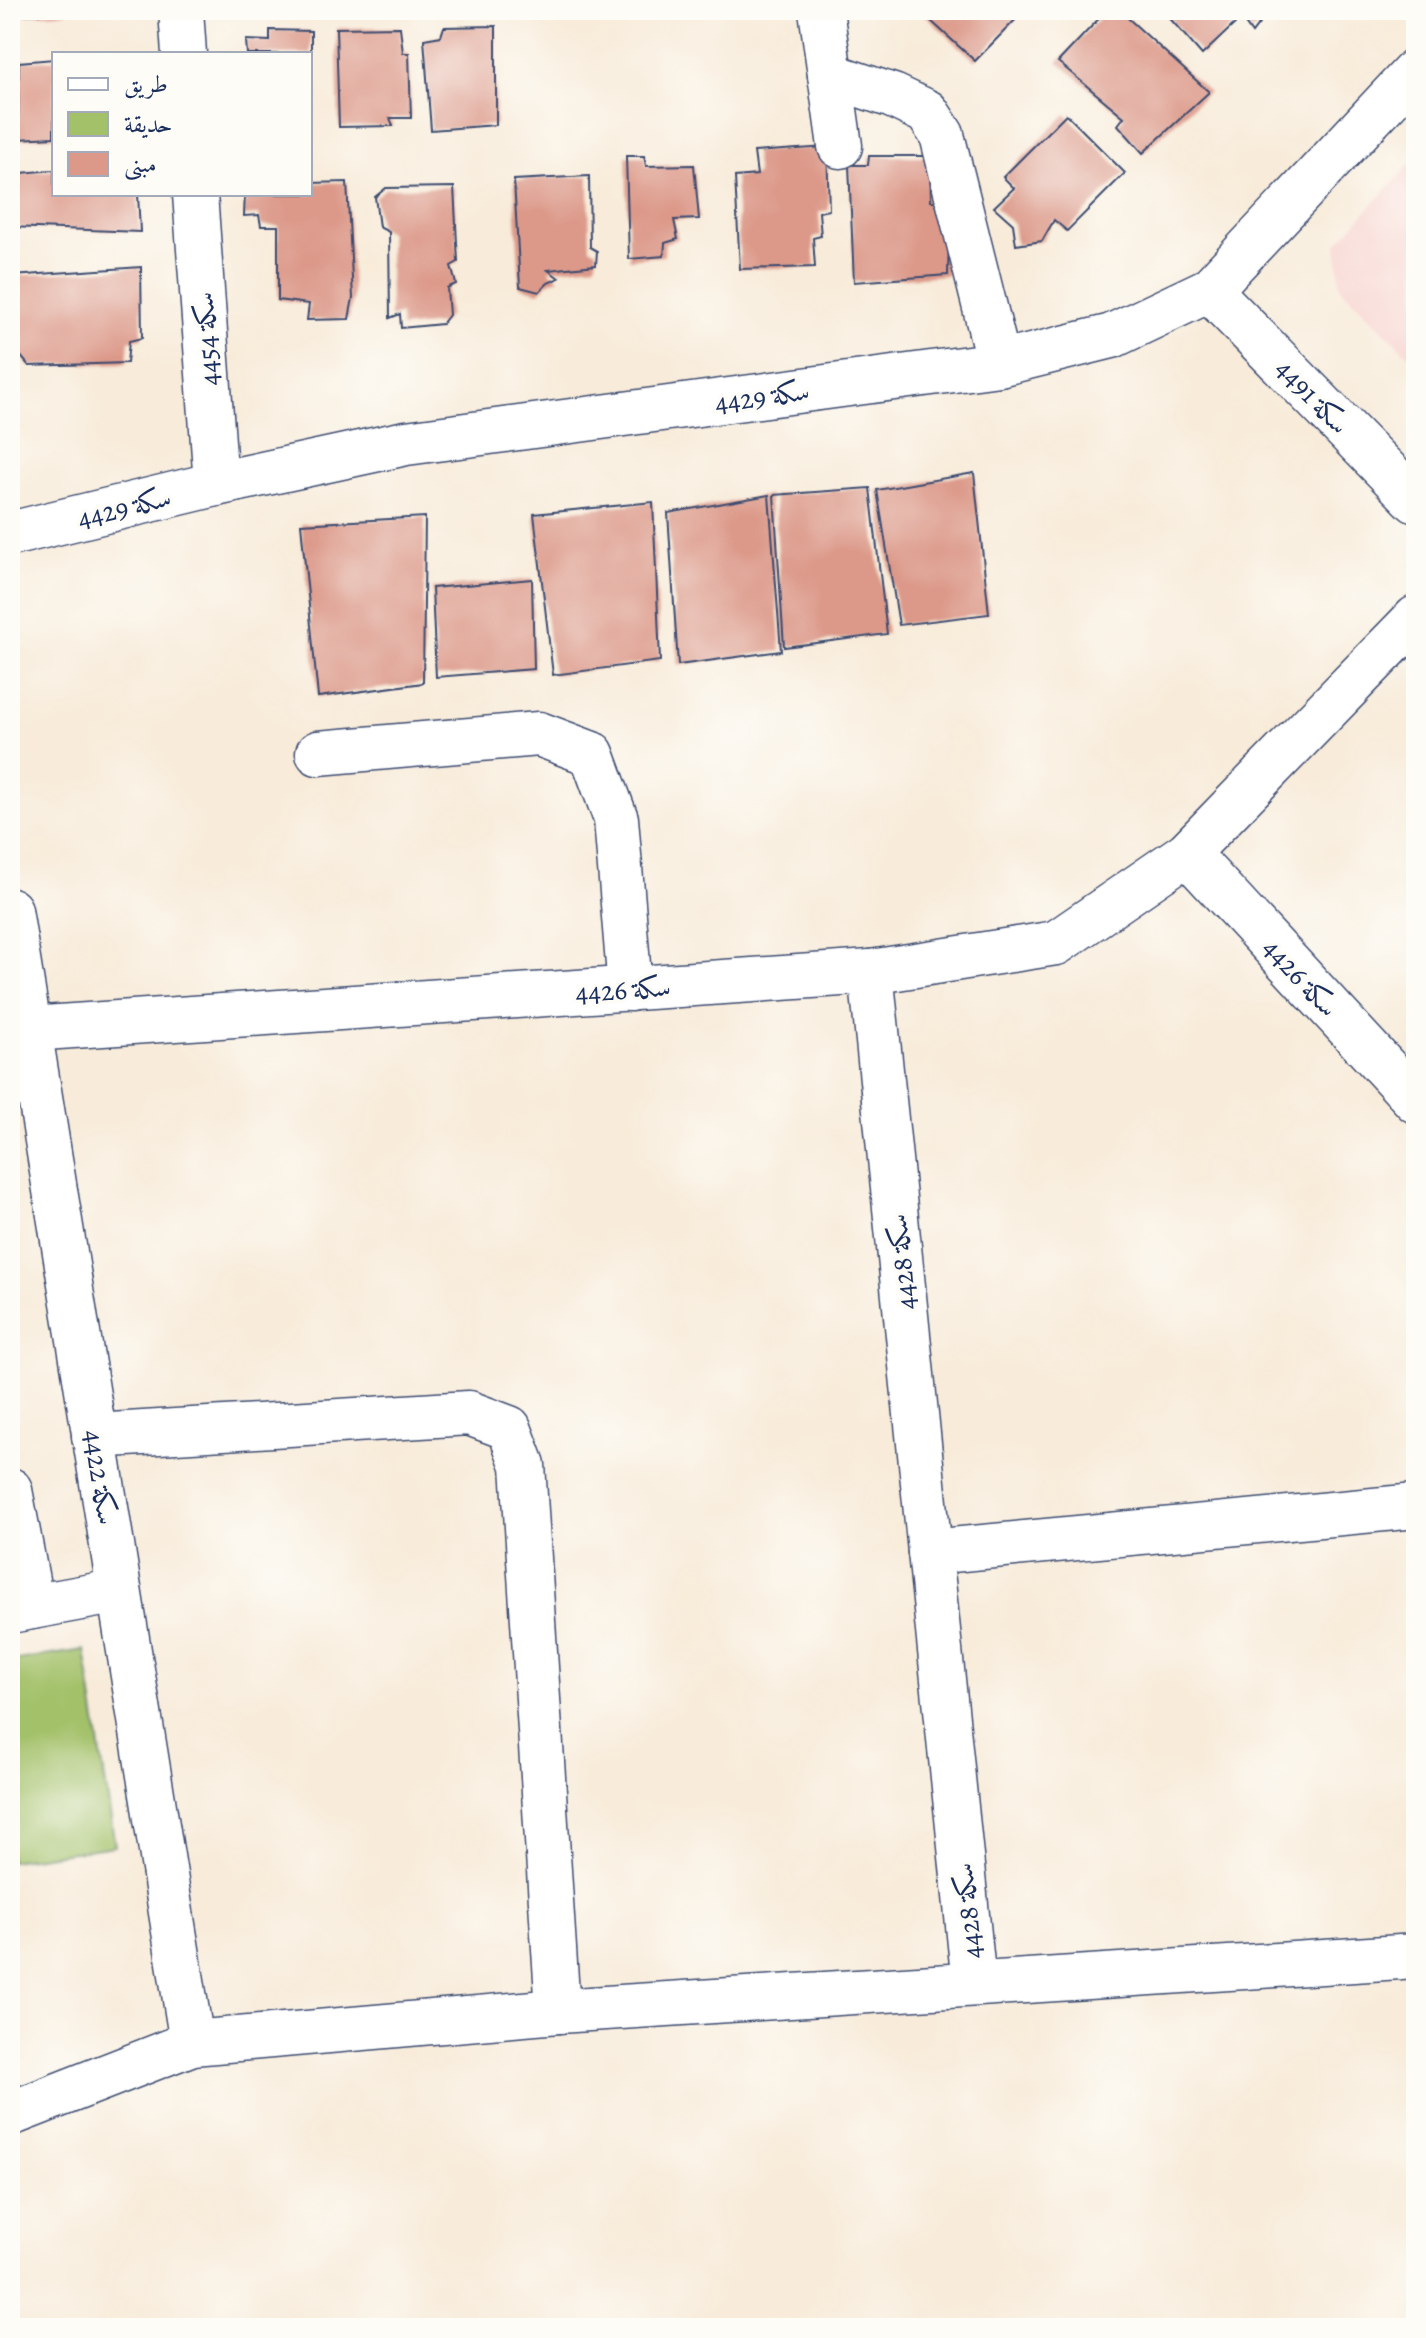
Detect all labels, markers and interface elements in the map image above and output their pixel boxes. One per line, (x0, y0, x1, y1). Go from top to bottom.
legend (52, 52, 312, 196)
text: طريق (124, 68, 168, 100)
text: حديقة (124, 108, 173, 140)
text: مبنى (124, 148, 157, 181)
street label: سكة 4454 (185, 291, 229, 387)
street label: سكة 4491 (1267, 351, 1358, 443)
street label: سكة 4429 (712, 372, 812, 422)
street label: سكة 4429 (73, 478, 175, 538)
street label: سكة 4426 (1254, 930, 1347, 1026)
street label: سكة 4426 (574, 968, 672, 1012)
street label: سكة 4428 (878, 1212, 926, 1312)
street label: سكة 4422 (74, 1427, 126, 1527)
street label: سكة 4428 (944, 1861, 992, 1961)

